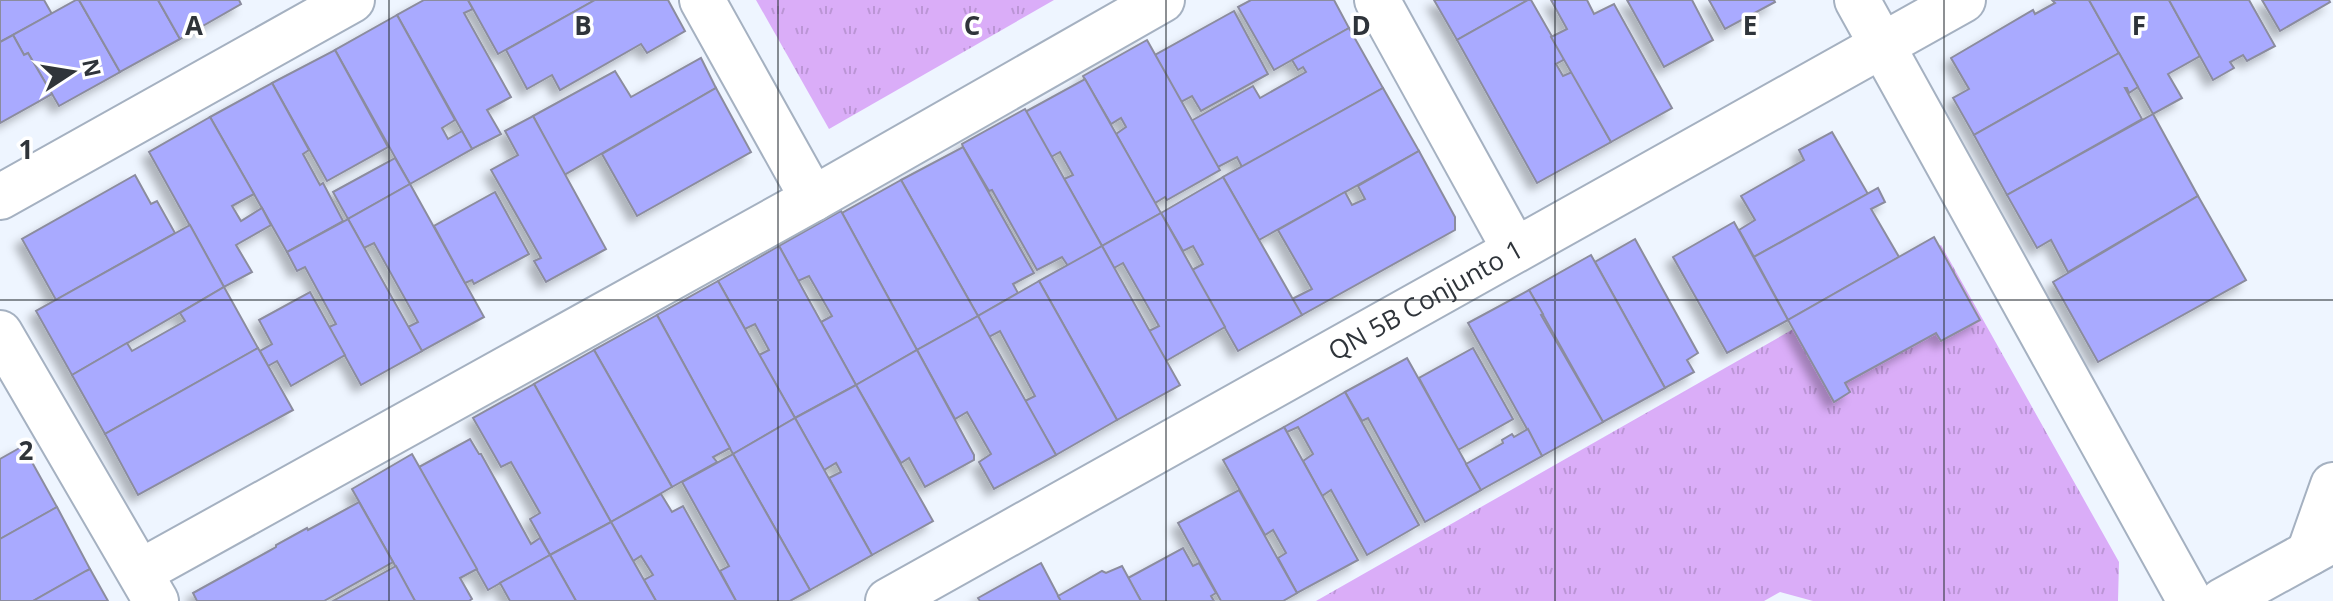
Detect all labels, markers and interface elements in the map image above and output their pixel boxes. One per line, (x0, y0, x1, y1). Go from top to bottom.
text: A (185, 7, 203, 43)
text: B (574, 7, 592, 43)
text: C (964, 7, 980, 43)
text: D (1351, 7, 1371, 43)
text: E (1743, 7, 1757, 43)
text: F (2132, 7, 2146, 43)
north arrow (32, 32, 112, 112)
text: N (76, 56, 109, 80)
text: 1 (19, 131, 33, 167)
street label: QN 5B Conjunto 1 (1321, 231, 1529, 368)
text: 2 (19, 432, 34, 468)

